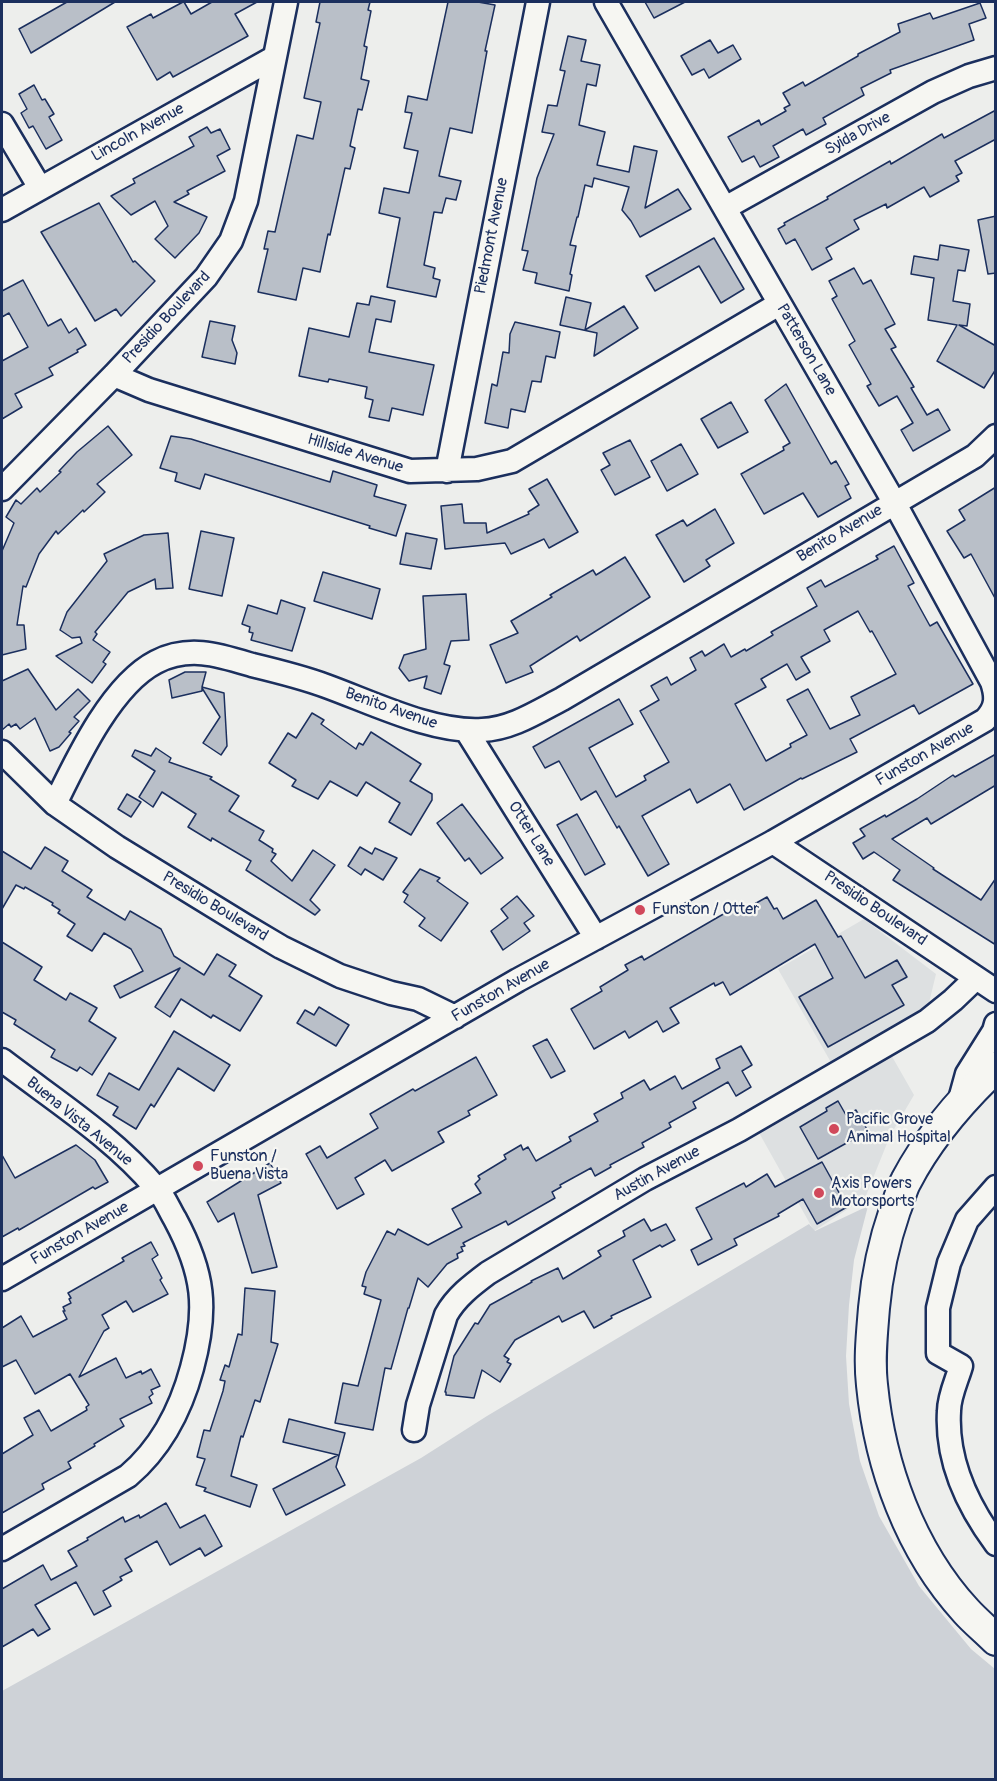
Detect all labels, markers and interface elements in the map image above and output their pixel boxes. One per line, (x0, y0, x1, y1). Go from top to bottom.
street label: Lincoln Avenue (88, 100, 188, 166)
street label: Syida Drive (822, 108, 894, 160)
street label: Piedmont Avenue (471, 176, 513, 296)
street label: Presidio Boulevard (119, 268, 215, 368)
street label: Patterson Lane (772, 301, 840, 399)
street label: Hillside Avenue (305, 430, 405, 478)
street label: Benito Avenue (794, 501, 886, 567)
street label: Benito Avenue (342, 684, 440, 734)
street label: Funston Avenue (872, 719, 978, 791)
street label: Otter Lane (504, 798, 558, 870)
street label: Presidio Boulevard (159, 868, 271, 946)
street label: Presidio Boulevard (820, 868, 930, 950)
place label: Funston / Otter (652, 900, 759, 920)
marker: Funston / Otter (633, 903, 647, 917)
street label: Funston Avenue (448, 955, 554, 1027)
street label: Buena Vista Avenue (22, 1073, 136, 1171)
place label: Pacific Grove Animal Hospital (846, 1110, 951, 1148)
marker: Pacific Grove Animal Hospital (827, 1122, 841, 1136)
street label: Austin Avenue (610, 1142, 704, 1206)
place label: Funston / Buena Vista (210, 1147, 288, 1185)
marker: Funston / Buena Vista (191, 1159, 205, 1173)
place label: Axis Powers Motorsports (831, 1174, 914, 1212)
marker: Axis Powers Motorsports (812, 1186, 826, 1200)
street label: Funston Avenue (27, 1198, 133, 1270)

